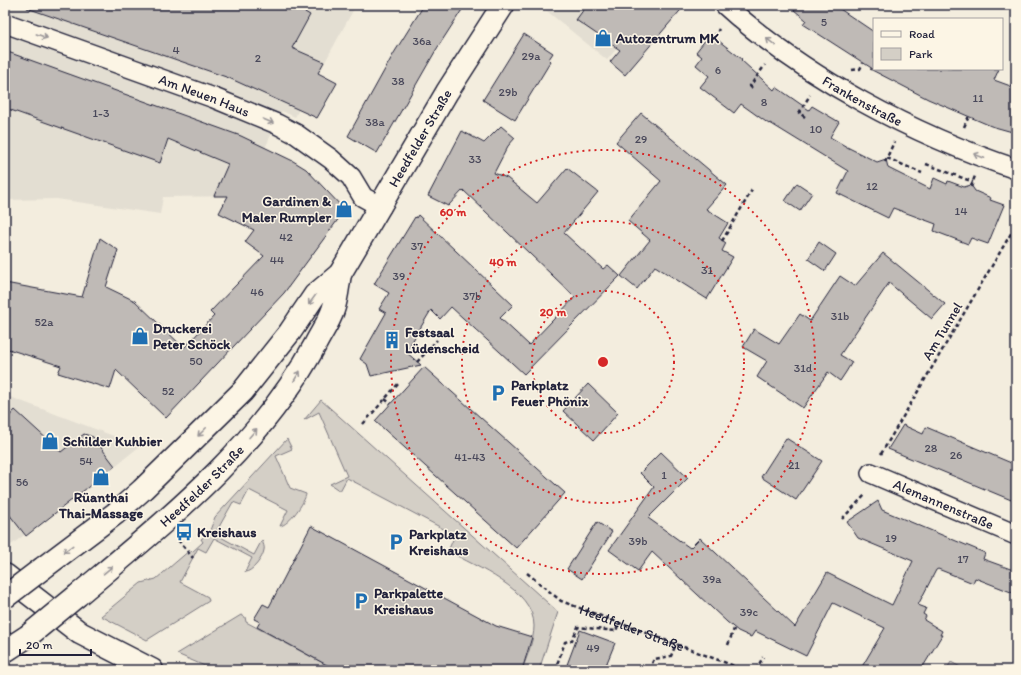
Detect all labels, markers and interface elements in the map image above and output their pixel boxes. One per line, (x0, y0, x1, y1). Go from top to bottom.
house number: 5 (821, 15, 827, 29)
legend (873, 18, 1003, 70)
text: Road (909, 27, 935, 41)
shop icon: Autozentrum MK (593, 28, 613, 48)
place label: Autozentrum MK (615, 30, 719, 47)
one-way arrow (35, 32, 47, 40)
house number: 36a (412, 34, 432, 48)
one-way arrow (765, 37, 776, 46)
house number: 4 (172, 43, 180, 57)
text: Park (909, 47, 933, 61)
house number: 29a (522, 49, 541, 63)
house number: 2 (255, 51, 262, 65)
house number: 6 (715, 63, 721, 77)
street label: Am Neuen Haus (156, 71, 252, 121)
street label: Frankenstraße (819, 72, 905, 130)
house number: 38 (391, 74, 405, 88)
house number: 29b (499, 85, 517, 99)
street label: Heedfelder Straße (385, 86, 456, 190)
house number: 11 (972, 91, 984, 105)
house number: 8 (761, 95, 768, 109)
house number: 1-3 (93, 106, 110, 120)
house number: 38a (365, 115, 385, 129)
one-way arrow (262, 117, 274, 125)
house number: 10 (810, 122, 822, 136)
house number: 29 (635, 132, 647, 146)
house number: 33 (468, 152, 482, 166)
one-way arrow (974, 152, 986, 160)
house number: 12 (866, 179, 879, 193)
place label: Gardinen & Maler Rumpler (242, 193, 332, 226)
shop icon: Gardinen & Maler Rumpler (334, 199, 354, 219)
house number: 14 (955, 204, 967, 218)
text: 60 m (440, 205, 467, 219)
house number: 42 (279, 230, 293, 244)
house number: 37 (411, 239, 423, 253)
house number: 44 (270, 253, 284, 267)
text: 40 m (489, 255, 518, 269)
house number: 31 (701, 263, 713, 277)
house number: 39 (393, 269, 405, 283)
house number: 46 (250, 285, 264, 299)
house number: 37b (463, 289, 481, 303)
one-way arrow (308, 294, 316, 305)
street label: Am Tunnel (919, 299, 966, 363)
text: 20 m (540, 305, 567, 319)
house number: 31b (831, 309, 849, 323)
house number: 52a (35, 315, 54, 329)
place label: Druckerei Peter Schöck (153, 320, 231, 353)
place label: Festsaal Lüdenscheid (405, 324, 480, 357)
shop icon: Druckerei Peter Schöck (130, 326, 150, 346)
building icon: Festsaal Lüdenscheid (382, 330, 402, 350)
house number: 50 (189, 354, 203, 368)
centre of rings (596, 355, 610, 369)
house number: 31d (794, 361, 813, 375)
one-way arrow (294, 370, 302, 382)
place label: Parkplatz Feuer Phönix (511, 377, 589, 410)
parking icon: Parkplatz Feuer Phönix (488, 383, 508, 403)
house number: 52 (162, 384, 175, 398)
one-way arrow (197, 427, 207, 437)
one-way arrow (249, 427, 258, 438)
shop icon: Schilder Kuhbier (40, 431, 60, 451)
place label: Schilder Kuhbier (63, 433, 163, 450)
house number: 28 (925, 441, 938, 455)
street label: Heedfelder Straße (156, 442, 248, 531)
house number: 26 (950, 448, 962, 462)
house number: 41-43 (454, 450, 486, 464)
house number: 54 (79, 454, 93, 468)
house number: 21 (788, 458, 800, 472)
shop icon: Rüanthai Thai-Massage (91, 467, 111, 487)
house number: 1 (661, 468, 667, 482)
house number: 56 (16, 475, 28, 489)
street label: Alemannenstraße (891, 476, 996, 534)
place label: Rüanthai Thai-Massage (58, 489, 143, 522)
bus stop icon: Kreishaus (174, 522, 194, 542)
place label: Kreishaus (197, 524, 257, 541)
place label: Parkplatz Kreishaus (409, 526, 469, 559)
house number: 19 (885, 531, 897, 545)
parking icon: Parkplatz Kreishaus (386, 532, 406, 552)
house number: 39b (628, 534, 648, 548)
one-way arrow (62, 545, 73, 554)
house number: 17 (957, 552, 969, 566)
one-way arrow (103, 565, 113, 574)
house number: 39a (702, 572, 722, 586)
place label: Parkpalette Kreishaus (374, 585, 444, 618)
parking icon: Parkpalette Kreishaus (351, 591, 371, 611)
street label: Heedfelder Straße (577, 601, 687, 656)
house number: 39c (740, 605, 759, 619)
scale bar (20, 631, 91, 657)
text: 20 m (26, 638, 53, 652)
house number: 49 (586, 641, 600, 655)

